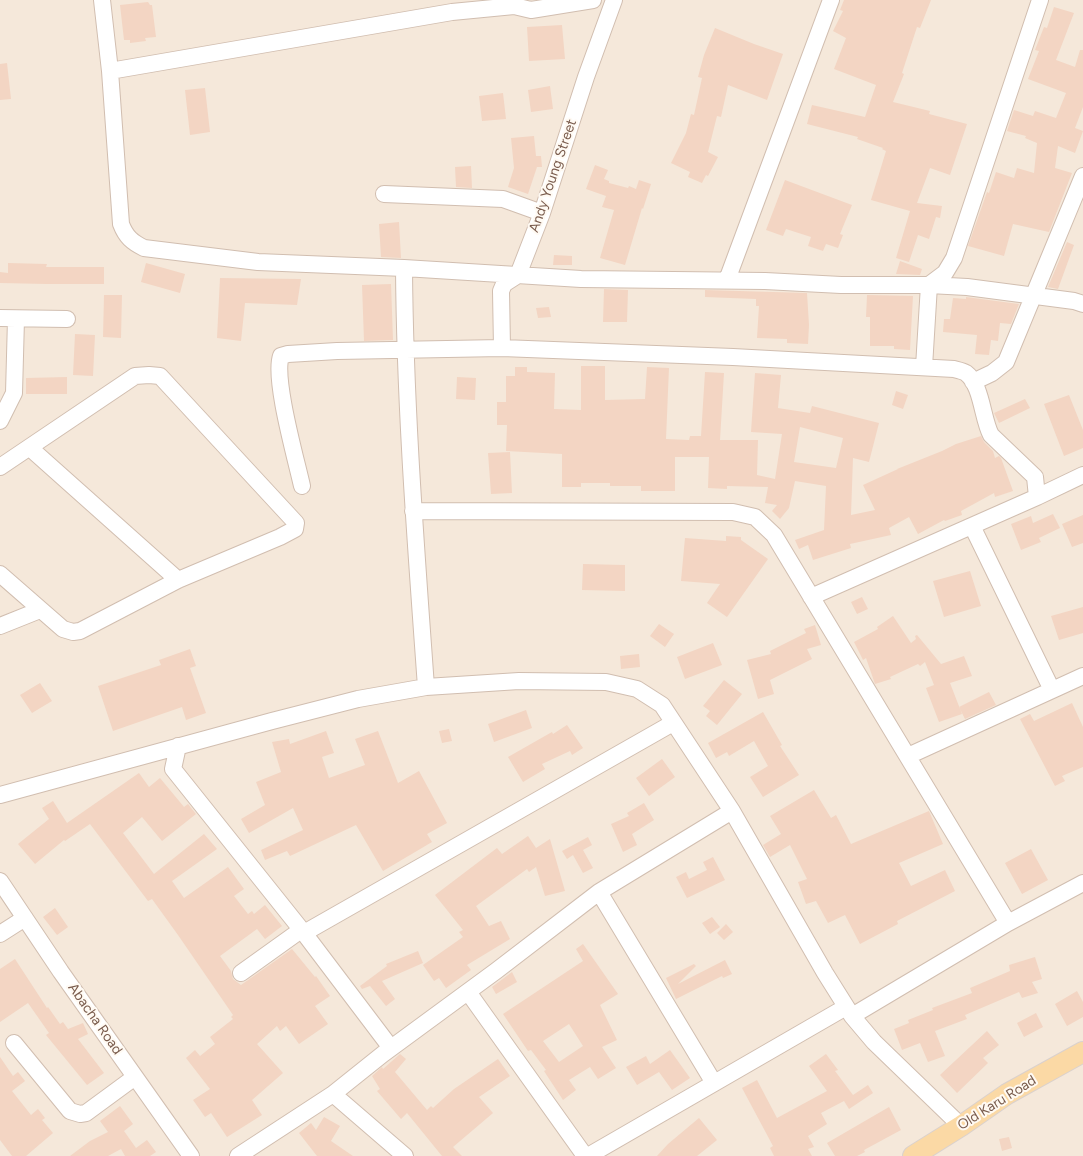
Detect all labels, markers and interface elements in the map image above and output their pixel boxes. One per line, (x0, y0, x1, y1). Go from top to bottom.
street label: Andy Young Street (526, 117, 580, 235)
street label: Abacha Road (64, 980, 126, 1058)
street label: Old Karu Road (955, 1072, 1039, 1134)

